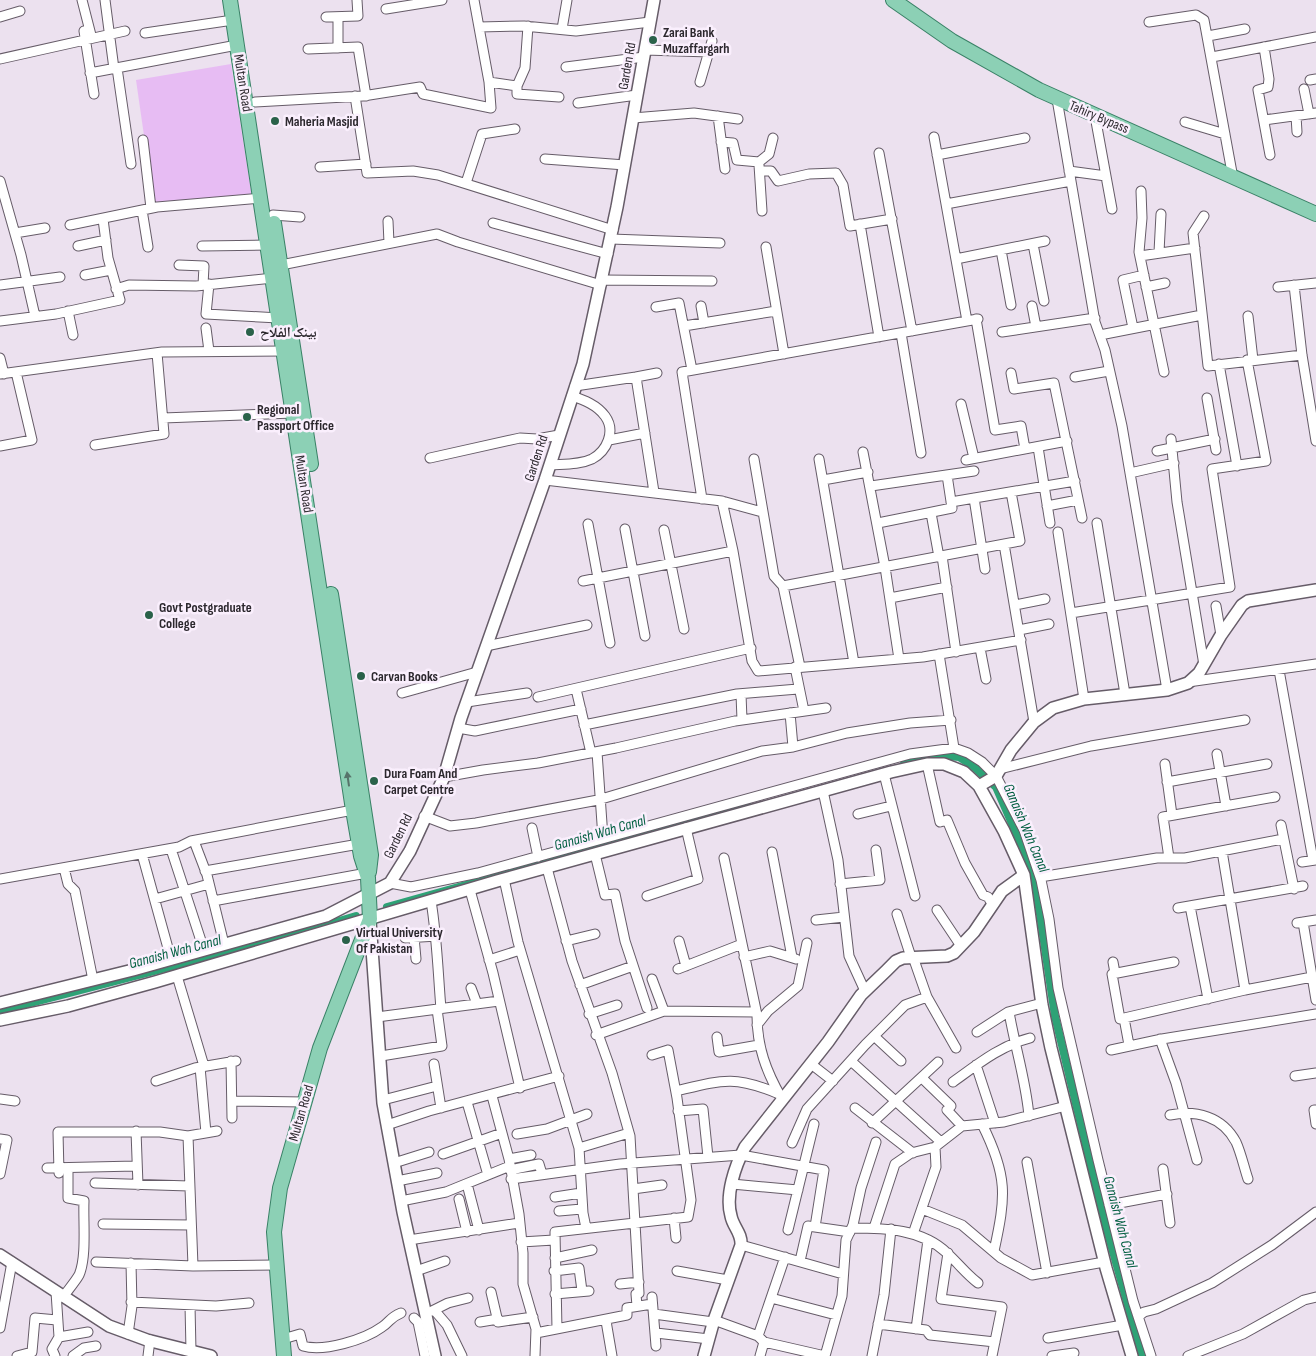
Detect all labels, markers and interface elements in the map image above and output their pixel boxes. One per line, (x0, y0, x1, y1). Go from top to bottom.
place label: Zarai Bank Muzaffargarh (663, 24, 730, 57)
marker: Zarai Bank Muzaffargarh (647, 34, 659, 46)
street label: Garden Rd (614, 41, 640, 91)
street label: Multan Road (230, 53, 256, 113)
street label: Tahiry Bypass (1067, 97, 1131, 137)
place label: Maheria Masjid (285, 113, 359, 130)
marker: Maheria Masjid (269, 115, 281, 127)
place label: بینک الفلاح (260, 324, 317, 341)
marker: بینک الفلاح (244, 326, 256, 338)
place label: Regional Passport Office (257, 401, 334, 434)
marker: Regional Passport Office (241, 411, 253, 423)
street label: Garden Rd (521, 432, 552, 483)
street label: Multan Road (291, 454, 317, 514)
place label: Govt Postgraduate College (159, 599, 252, 632)
marker: Govt Postgraduate College (143, 609, 155, 621)
place label: Carvan Books (371, 668, 438, 685)
marker: Carvan Books (355, 670, 367, 682)
place label: Dura Foam And Carpet Centre (384, 765, 457, 798)
one-way arrow (344, 770, 352, 786)
marker: Dura Foam And Carpet Centre (368, 775, 380, 787)
water label: Ganaish Wah Canal (999, 781, 1054, 876)
water label: Ganaish Wah Canal (552, 810, 649, 855)
street label: Garden Rd (380, 811, 416, 861)
place label: Virtual University Of Pakistan (356, 924, 443, 957)
water label: Ganaish Wah Canal (127, 930, 224, 973)
marker: Virtual University Of Pakistan (340, 934, 352, 946)
street label: Multan Road (285, 1083, 317, 1143)
water label: Ganaish Wah Canal (1099, 1174, 1142, 1271)

